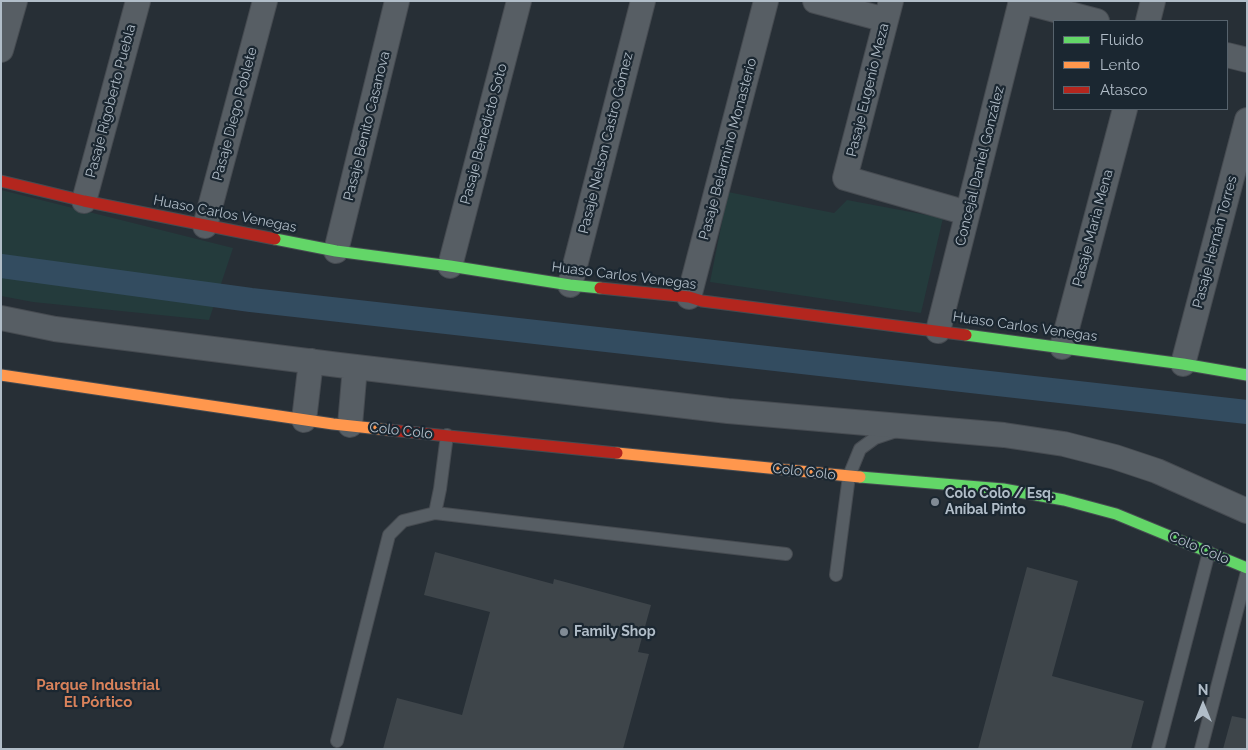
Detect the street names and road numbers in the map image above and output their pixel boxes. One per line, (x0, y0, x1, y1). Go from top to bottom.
street label: Pasaje Eugenio Meza (843, 21, 893, 159)
street label: Pasaje Rigoberto Puebla (82, 22, 140, 180)
street label: Pasaje Diego Poblete (209, 45, 261, 183)
street label: Pasaje Benito Casanova (340, 49, 394, 203)
street label: Pasaje Nelson Castro Gómez (575, 50, 637, 236)
street label: Pasaje Belarmino Monasterio (696, 56, 760, 242)
street label: Pasaje Benedicto Soto (457, 62, 511, 206)
street label: Concejal Daniel González (952, 84, 1008, 248)
street label: Pasaje Maria Mena (1069, 168, 1117, 288)
street label: Pasaje Hernán Torres (1189, 174, 1241, 310)
street label: Huaso Carlos Venegas (152, 192, 298, 236)
street label: Huaso Carlos Venegas (551, 259, 697, 293)
street label: Huaso Carlos Venegas (952, 309, 1098, 345)
street label: Colo Colo (368, 419, 434, 443)
street label: Colo Colo (771, 460, 837, 484)
street label: Colo Colo (1166, 528, 1232, 568)

